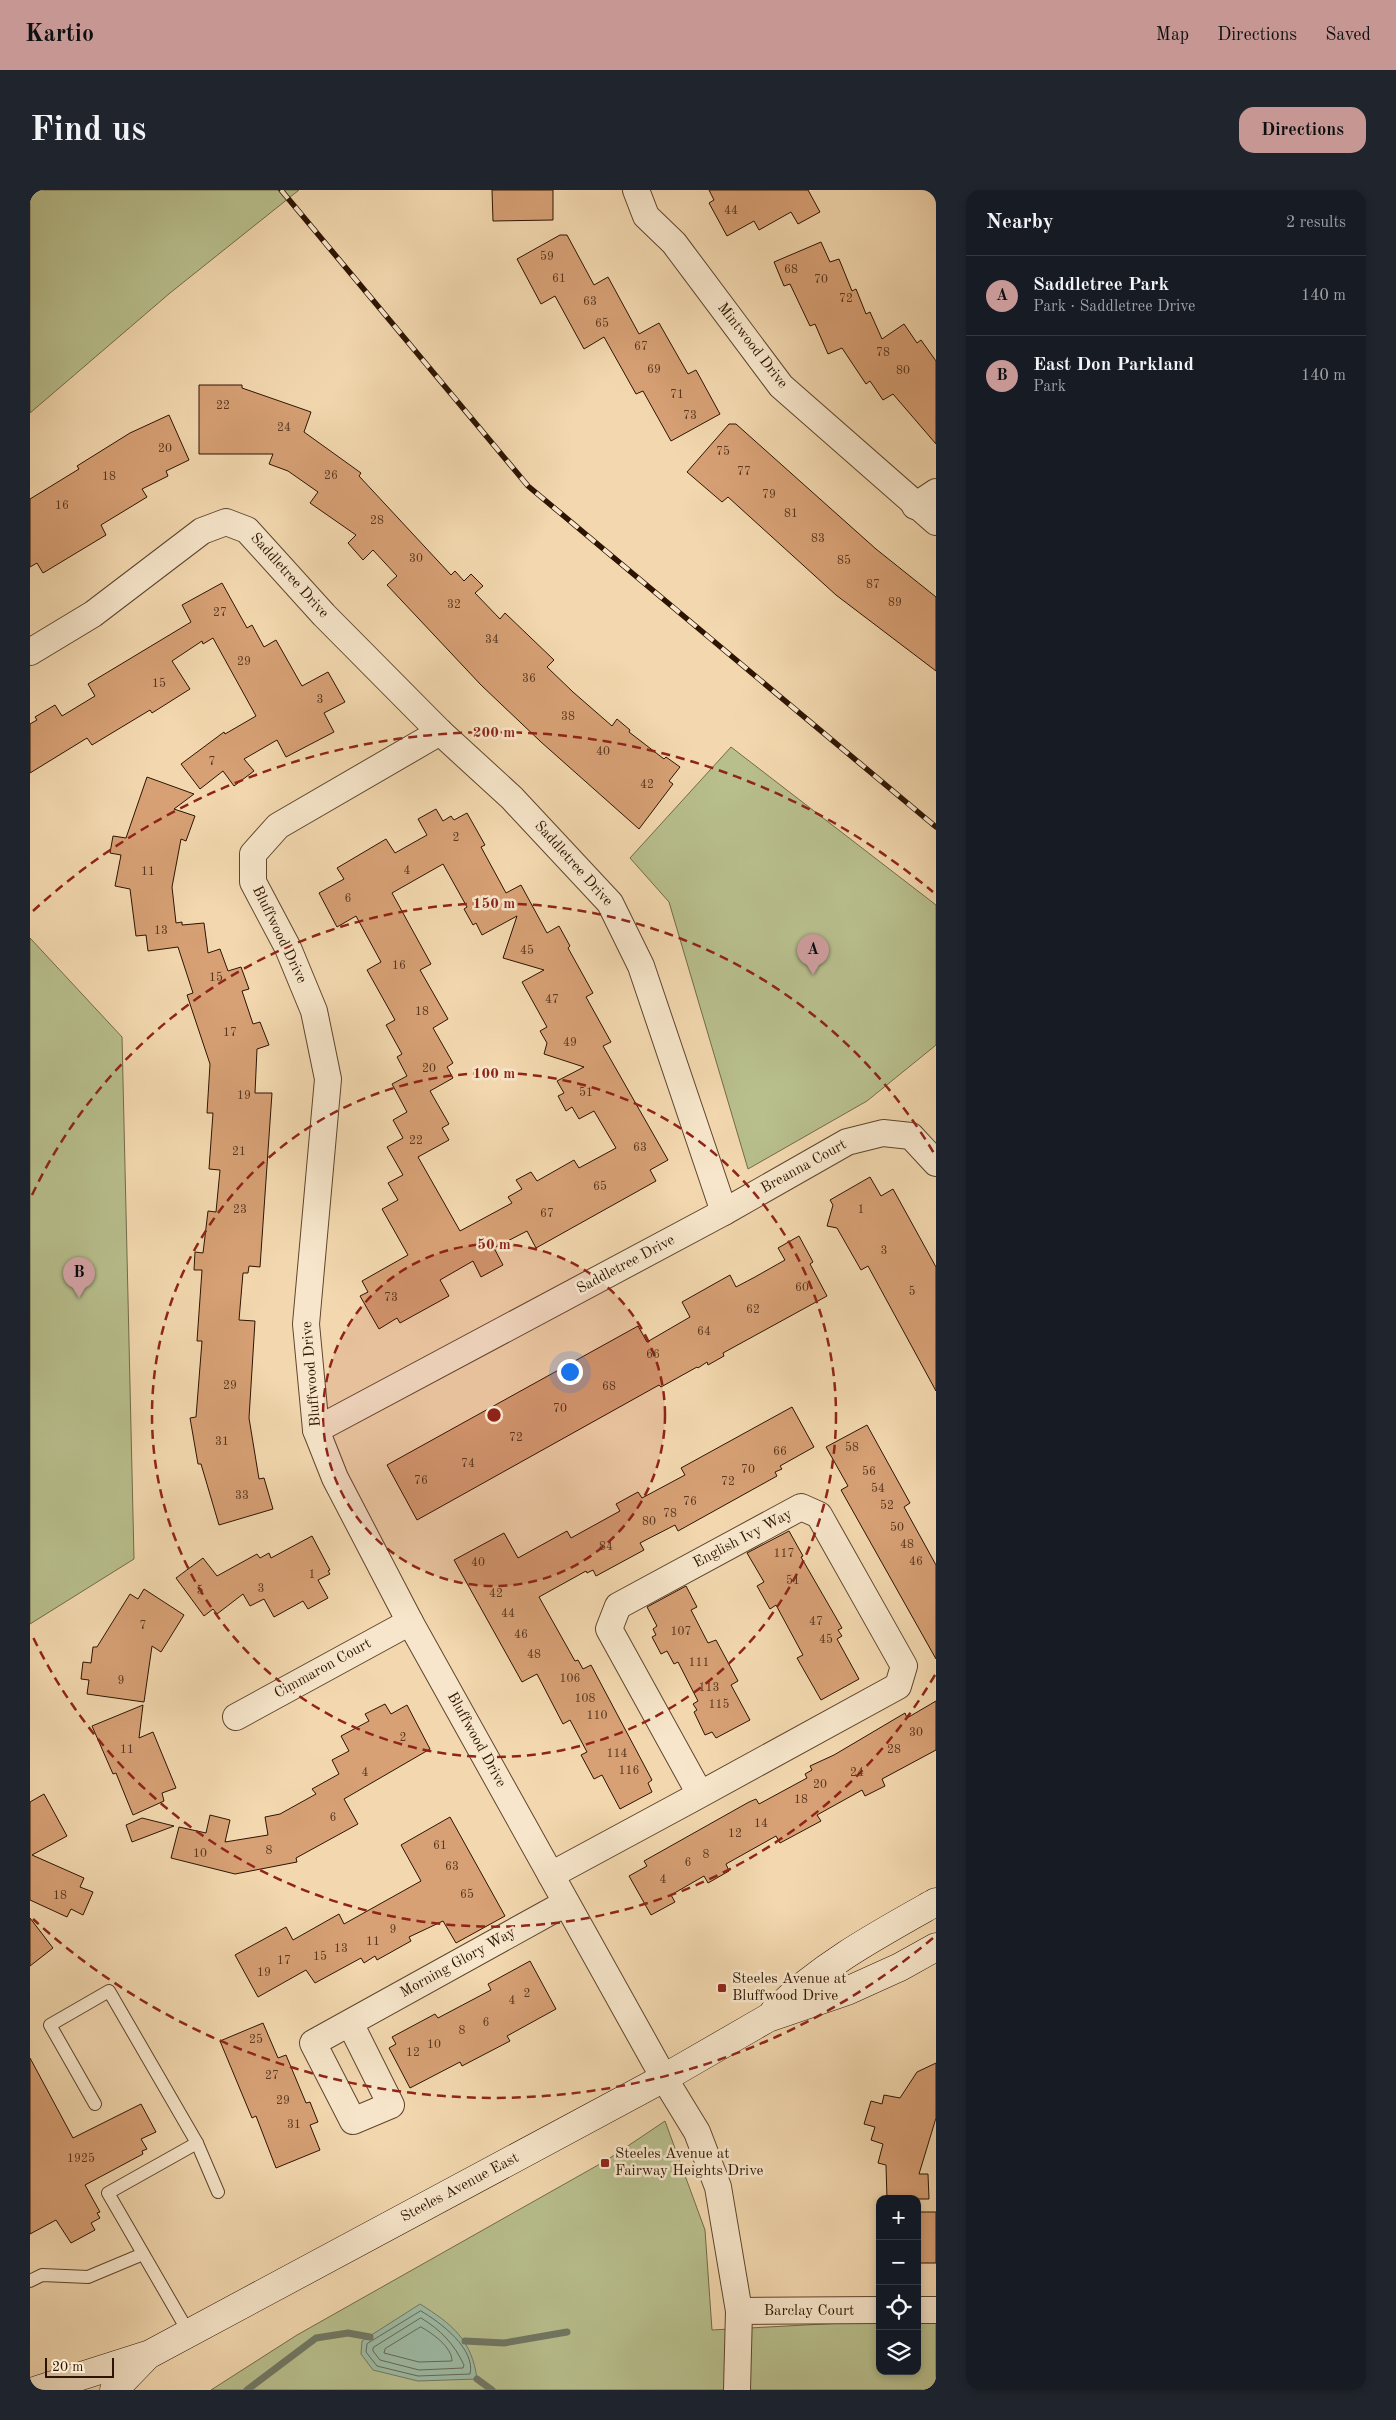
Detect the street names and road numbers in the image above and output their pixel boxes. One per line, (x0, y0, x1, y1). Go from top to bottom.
street label: Mintwood Drive (714, 300, 790, 392)
street label: Saddletree Drive (247, 531, 331, 621)
street label: Saddletree Drive (531, 819, 615, 909)
street label: Bluffwood Drive (249, 884, 309, 986)
street label: Breanna Court (759, 1137, 849, 1197)
street label: Saddletree Drive (574, 1233, 678, 1297)
street label: Bluffwood Drive (300, 1320, 324, 1428)
street label: English Ivy Way (691, 1507, 795, 1571)
street label: Cimmaron Court (272, 1636, 374, 1702)
street label: Bluffwood Drive (444, 1690, 508, 1790)
street label: Morning Glory Way (398, 1925, 518, 2001)
street label: Steeles Avenue East (398, 2151, 522, 2225)
street label: Barclay Court (764, 2304, 854, 2319)

